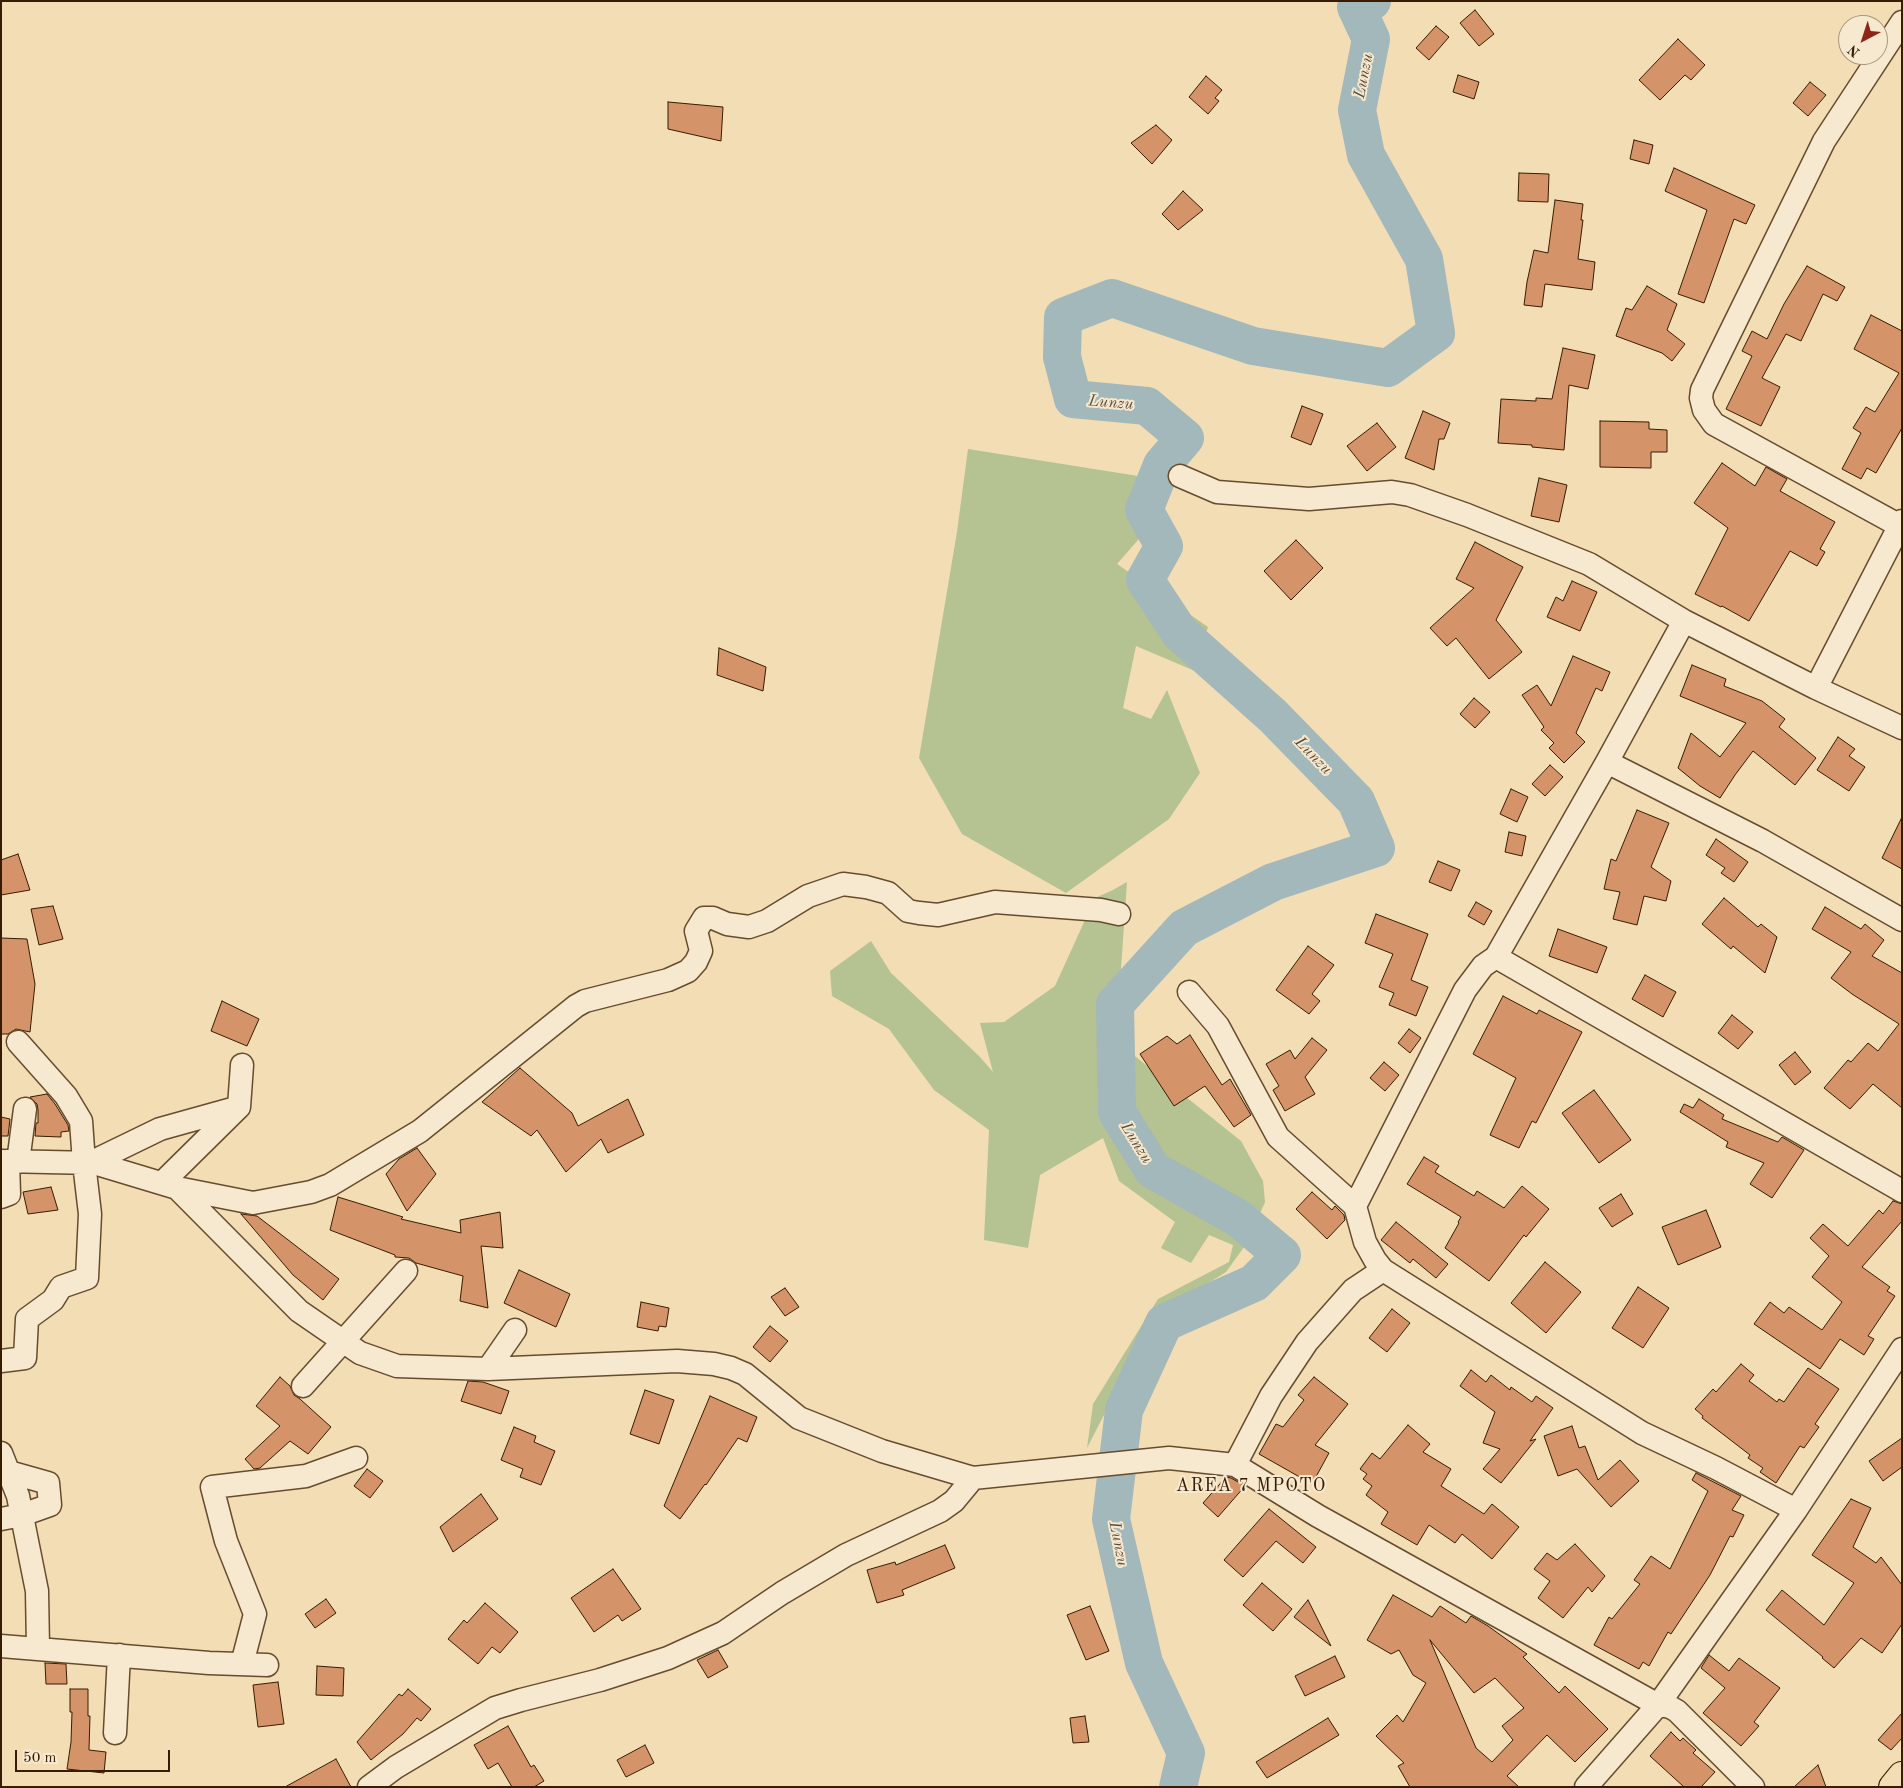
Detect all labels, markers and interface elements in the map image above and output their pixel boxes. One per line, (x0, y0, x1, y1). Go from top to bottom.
north arrow (1838, 15, 1888, 65)
text: N (1845, 42, 1863, 60)
water label: Lunzu (1350, 52, 1378, 100)
water label: Lunzu (1088, 391, 1134, 415)
water label: Lunzu (1290, 733, 1336, 779)
water label: Lunzu (1116, 1119, 1156, 1167)
district label: AREA 7 MPOTO (1174, 1475, 1328, 1497)
water label: Lunzu (1104, 1520, 1132, 1568)
scale bar (18, 1740, 172, 1772)
text: 50 m (23, 1751, 57, 1766)

